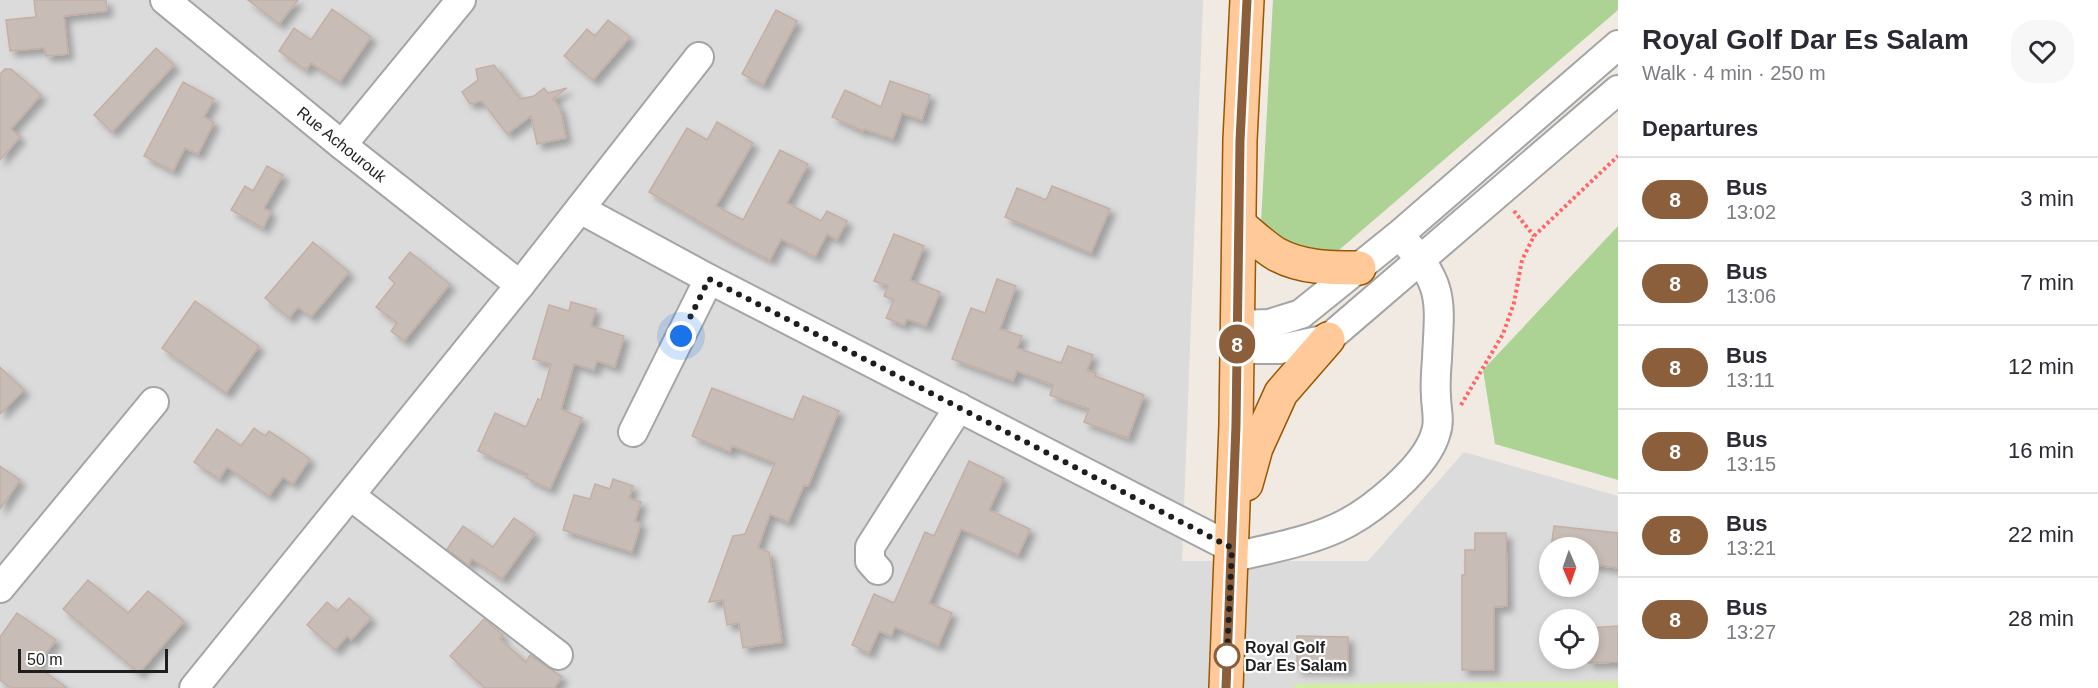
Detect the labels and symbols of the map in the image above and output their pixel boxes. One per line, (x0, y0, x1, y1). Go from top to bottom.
street label: Rue Achourouk (294, 103, 390, 186)
your location (666, 321, 696, 351)
line badge: 8 (1218, 324, 1256, 364)
north arrow (1539, 537, 1599, 597)
place label: Royal Golf Dar Es Salam (1245, 639, 1347, 674)
marker: Royal Golf Dar Es Salam (1214, 643, 1240, 669)
scale bar (18, 646, 168, 674)

